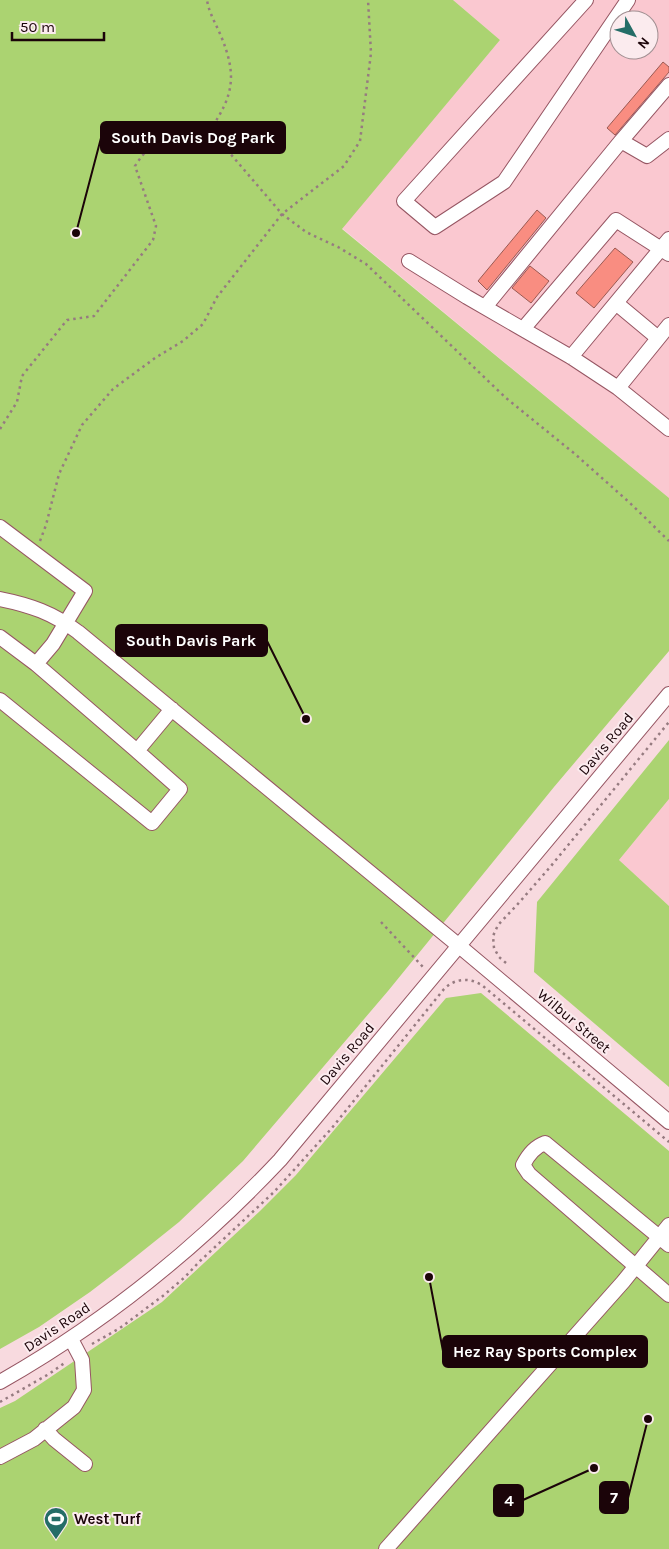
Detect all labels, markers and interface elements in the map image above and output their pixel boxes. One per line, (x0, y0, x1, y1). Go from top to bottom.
scale bar (12, 10, 105, 42)
north arrow (609, 10, 659, 60)
text: 50 m (20, 18, 55, 36)
text: N (634, 34, 653, 52)
callout: South Davis Dog Park (101, 122, 285, 153)
text: South Davis Dog Park (111, 128, 275, 147)
callout: South Davis Park (116, 625, 267, 656)
text: South Davis Park (126, 631, 257, 650)
street label: Davis Road (575, 709, 637, 779)
street label: Wilbur Street (534, 985, 615, 1057)
street label: Davis Road (316, 1019, 378, 1089)
street label: Davis Road (20, 1298, 94, 1356)
callout: Hez Ray Sports Complex (443, 1336, 647, 1367)
text: Hez Ray Sports Complex (453, 1342, 637, 1361)
callout: 7 (600, 1482, 628, 1513)
callout: 4 (494, 1485, 523, 1516)
text: 7 (610, 1488, 618, 1507)
text: 4 (504, 1491, 514, 1510)
sports icon: West Turf (43, 1506, 69, 1540)
place label: West Turf (74, 1510, 141, 1528)

